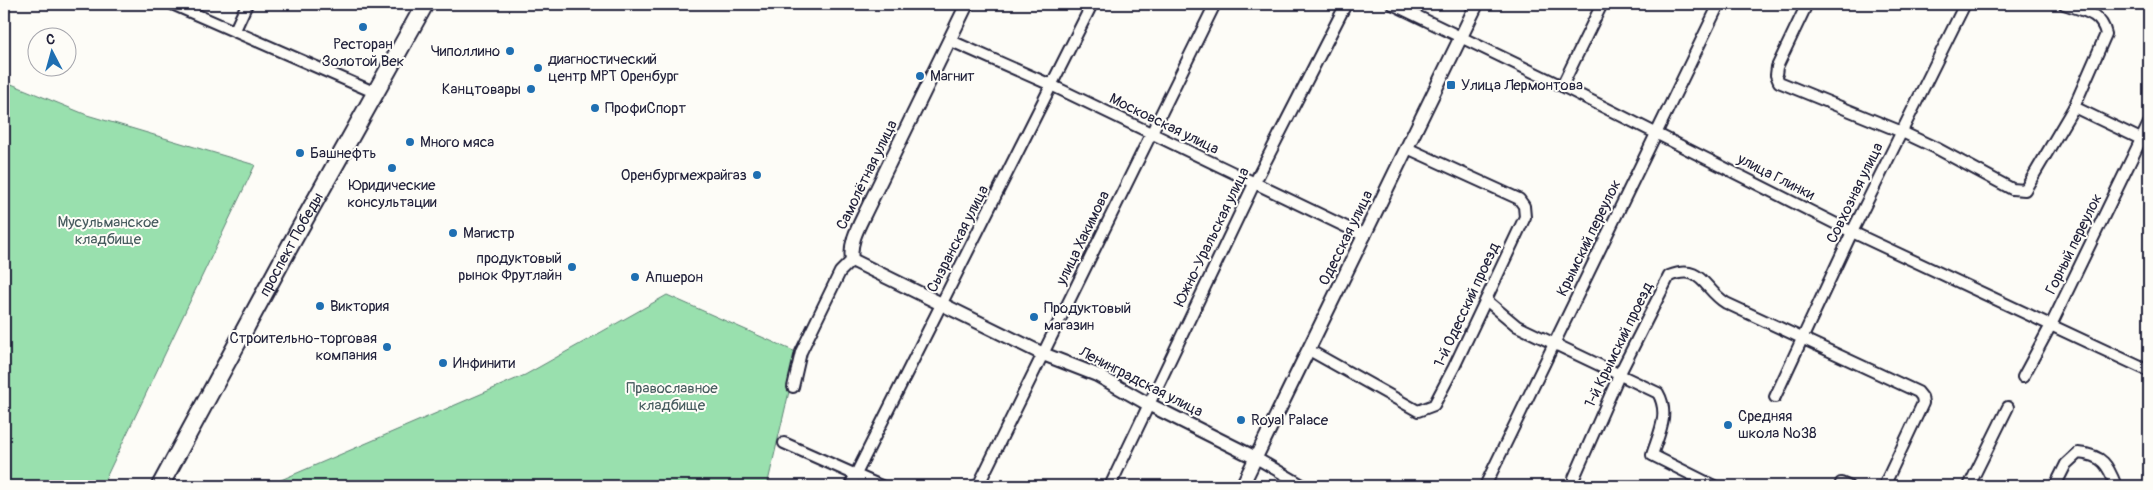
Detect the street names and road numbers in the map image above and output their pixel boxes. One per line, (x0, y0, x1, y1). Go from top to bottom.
street label: Московская улица (1106, 89, 1222, 159)
street label: Самолётная улица (832, 117, 902, 233)
street label: Совхозная улица (1822, 140, 1888, 246)
street label: улица Глинки (1733, 149, 1818, 205)
street label: Южно-Уральская улица (1170, 164, 1254, 310)
street label: Крымский переулок (1553, 176, 1626, 299)
street label: Сызранская улица (923, 182, 993, 296)
street label: Одесская улица (1315, 187, 1377, 289)
street label: улица Хакимова (1052, 188, 1114, 289)
street label: проспект Победы (255, 189, 327, 300)
street label: Горный переулок (2041, 190, 2107, 297)
street label: 1-й Одесский проезд (1430, 240, 1504, 370)
street label: 1-й Крымский проезд (1580, 279, 1658, 411)
street label: Ленинградская улица (1075, 342, 1206, 421)

